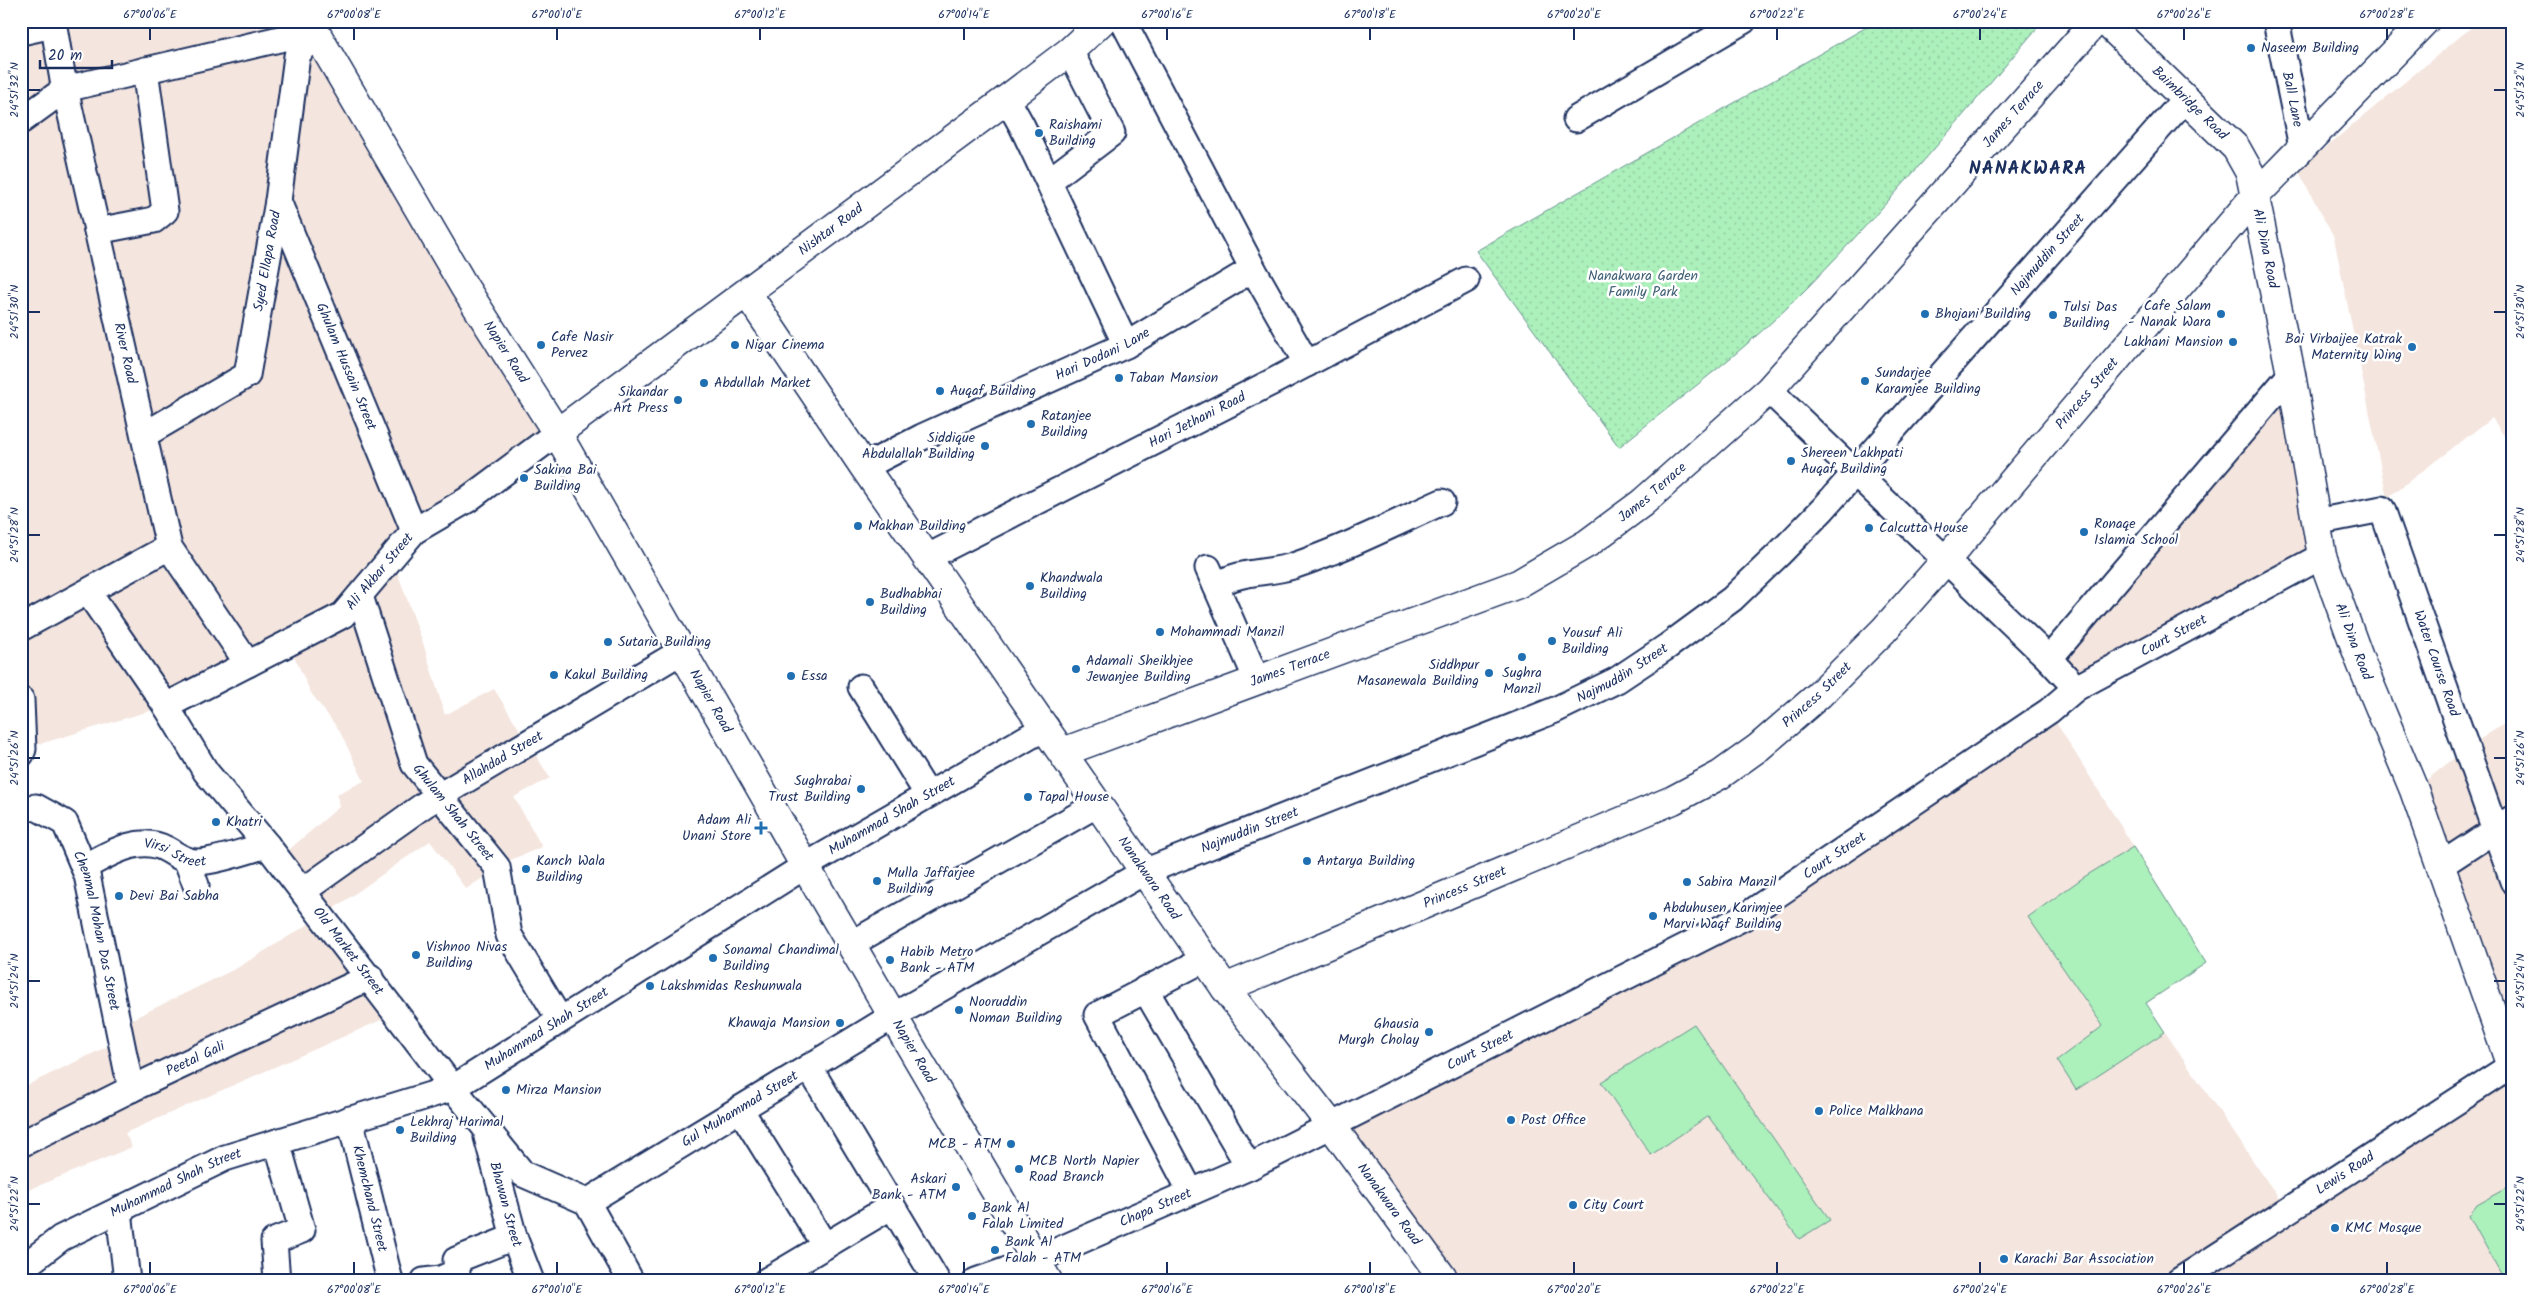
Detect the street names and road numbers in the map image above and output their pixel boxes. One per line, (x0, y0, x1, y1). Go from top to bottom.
street label: Baimbridge Road (2147, 61, 2234, 146)
street label: Ball Lane (2276, 70, 2309, 130)
street label: James Terrace (1977, 75, 2050, 153)
street label: Nishtar Road (793, 197, 869, 261)
street label: Ali Dina Road (2246, 206, 2284, 291)
street label: Syed Ellapa Road (248, 208, 287, 313)
street label: Najmuddin Street (2005, 208, 2090, 301)
street label: Ghulam Hussain Street (310, 299, 383, 434)
street label: Napier Road (477, 316, 534, 389)
street label: River Road (107, 320, 143, 387)
street label: Hari Dodani Lane (1052, 322, 1155, 387)
street label: Princess Street (2050, 352, 2125, 435)
street label: Hari Jethani Road (1145, 386, 1251, 454)
street label: James Terrace (1613, 457, 1692, 528)
street label: Ali Akbar Street (340, 527, 419, 615)
street label: Ali Dina Road (2329, 600, 2378, 685)
street label: Water Course Road (2407, 607, 2466, 721)
street label: Court Street (2137, 608, 2212, 662)
street label: Najmuddin Street (1573, 637, 1673, 709)
street label: James Terrace (1247, 643, 1334, 693)
street label: Princess Street (1777, 657, 1857, 733)
street label: Napier Road (683, 665, 738, 738)
street label: Allahdad Street (458, 725, 548, 791)
street label: Ghulam Shah Street (407, 759, 500, 867)
street label: Muhammad Shah Street (824, 770, 960, 861)
street label: Najmuddin Street (1197, 801, 1302, 860)
street label: Court Street (1798, 826, 1871, 885)
street label: Nanakwara Road (1112, 832, 1186, 925)
street label: Virsi Street (144, 833, 208, 873)
street label: Chenmal Mohan Das Street (67, 847, 126, 1013)
street label: Princess Street (1420, 860, 1510, 915)
street label: Old Market Street (307, 902, 390, 1000)
street label: Muhammad Shah Street (480, 981, 613, 1077)
street label: Napier Road (886, 1015, 942, 1089)
street label: Court Street (1443, 1024, 1518, 1076)
street label: Peetal Gali (162, 1035, 229, 1082)
street label: Gul Muhammad Street (677, 1065, 803, 1153)
street label: Muhammad Shah Street (106, 1142, 245, 1224)
street label: Khemchand Street (346, 1143, 394, 1255)
street label: Lewis Road (2311, 1146, 2380, 1201)
street label: Nanakwara Road (1351, 1158, 1427, 1251)
street label: Bhawan Street (483, 1159, 528, 1251)
street label: Chapa Street (1116, 1182, 1196, 1233)

